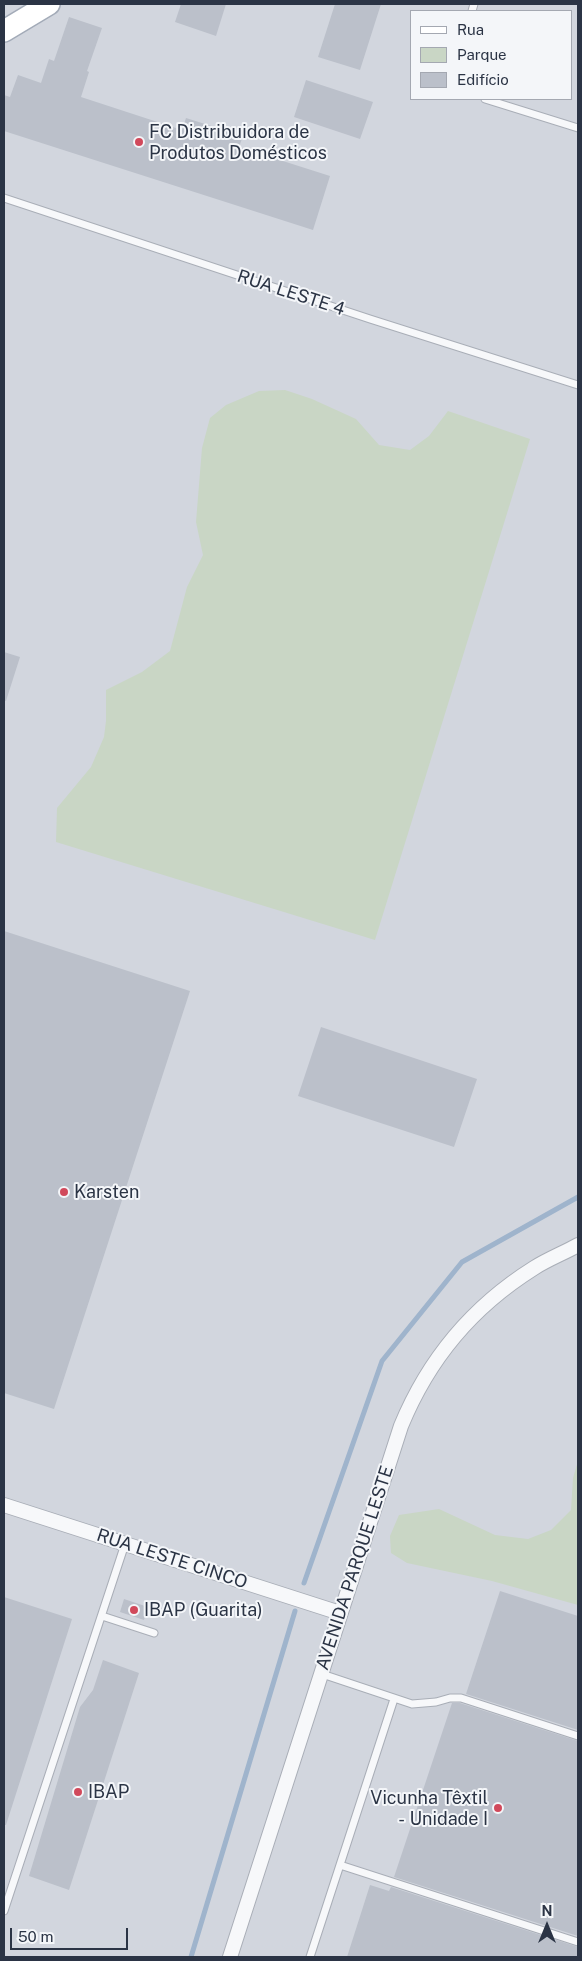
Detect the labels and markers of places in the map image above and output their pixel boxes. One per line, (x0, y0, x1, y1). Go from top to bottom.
place label: FC Distribuidora de Produtos Domésticos (149, 121, 327, 163)
marker: FC Distribuidora de Produtos Domésticos (133, 136, 145, 148)
place label: Karsten (74, 1181, 139, 1203)
marker: Karsten (58, 1186, 70, 1198)
place label: IBAP (Guarita) (144, 1599, 263, 1621)
marker: IBAP (Guarita) (128, 1604, 140, 1616)
place label: IBAP (88, 1781, 129, 1803)
marker: IBAP (72, 1786, 84, 1798)
place label: Vicunha Têxtil - Unidade I (370, 1787, 488, 1830)
marker: Vicunha Têxtil - Unidade I (492, 1802, 504, 1814)

